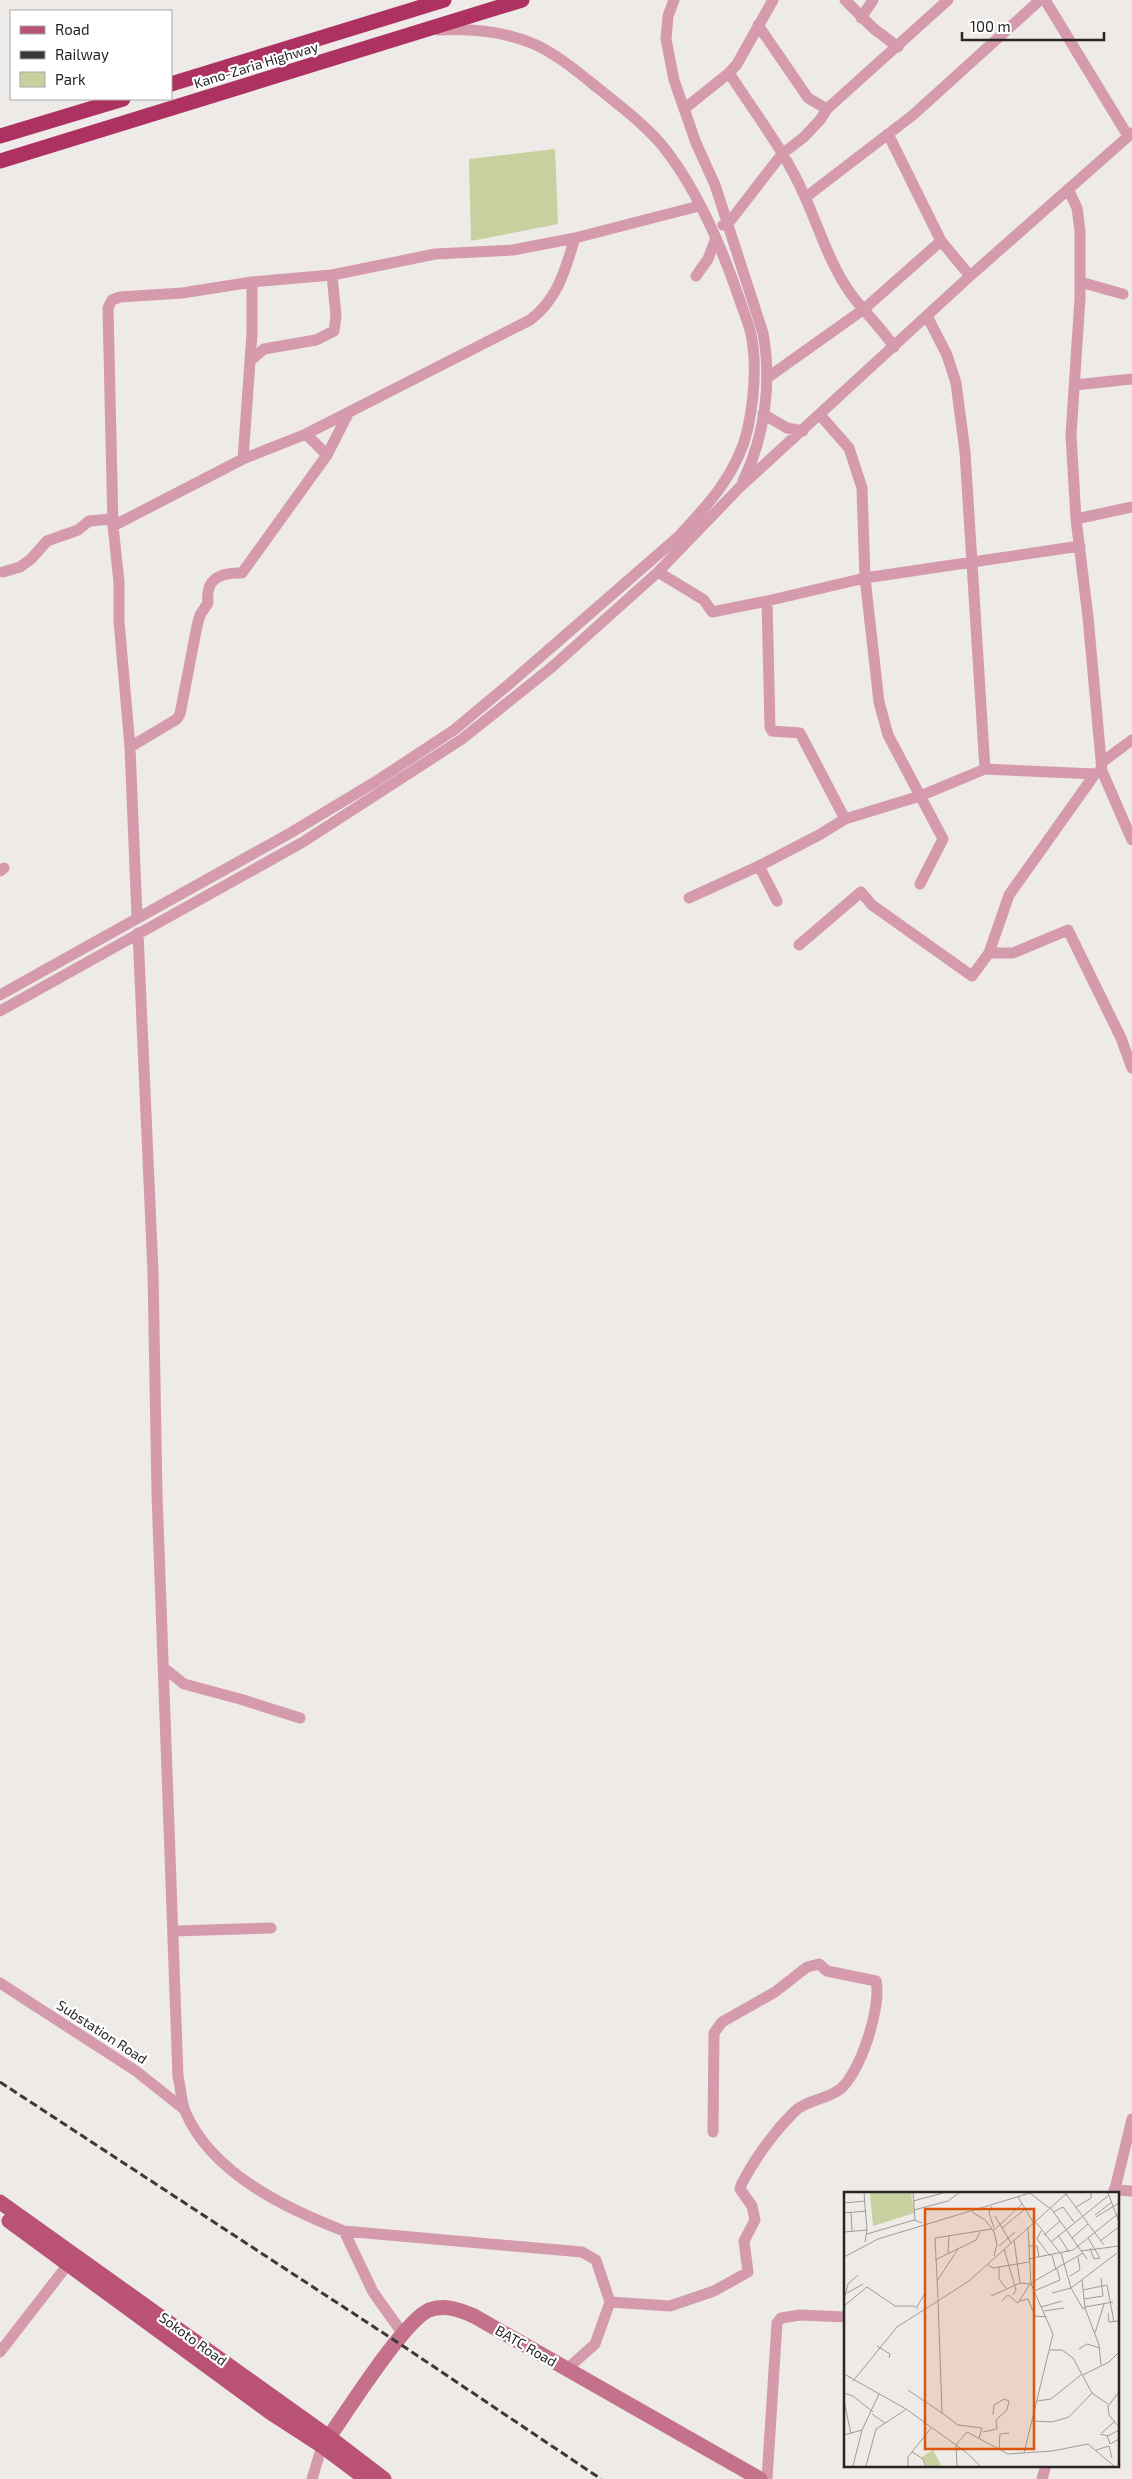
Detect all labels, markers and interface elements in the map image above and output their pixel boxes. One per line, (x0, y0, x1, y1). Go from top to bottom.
legend (10, 10, 172, 100)
scale bar (962, 10, 1104, 42)
text: 100 m (970, 17, 1011, 35)
text: Road (55, 20, 90, 38)
street label: Kano-Zaria Highway (192, 37, 321, 92)
text: Railway (55, 45, 109, 63)
text: Park (55, 70, 86, 88)
street label: Substation Road (54, 1996, 151, 2067)
inset map (844, 2192, 1120, 2466)
street label: Sokoto Road (156, 2308, 230, 2369)
street label: BATC Road (493, 2321, 560, 2370)

